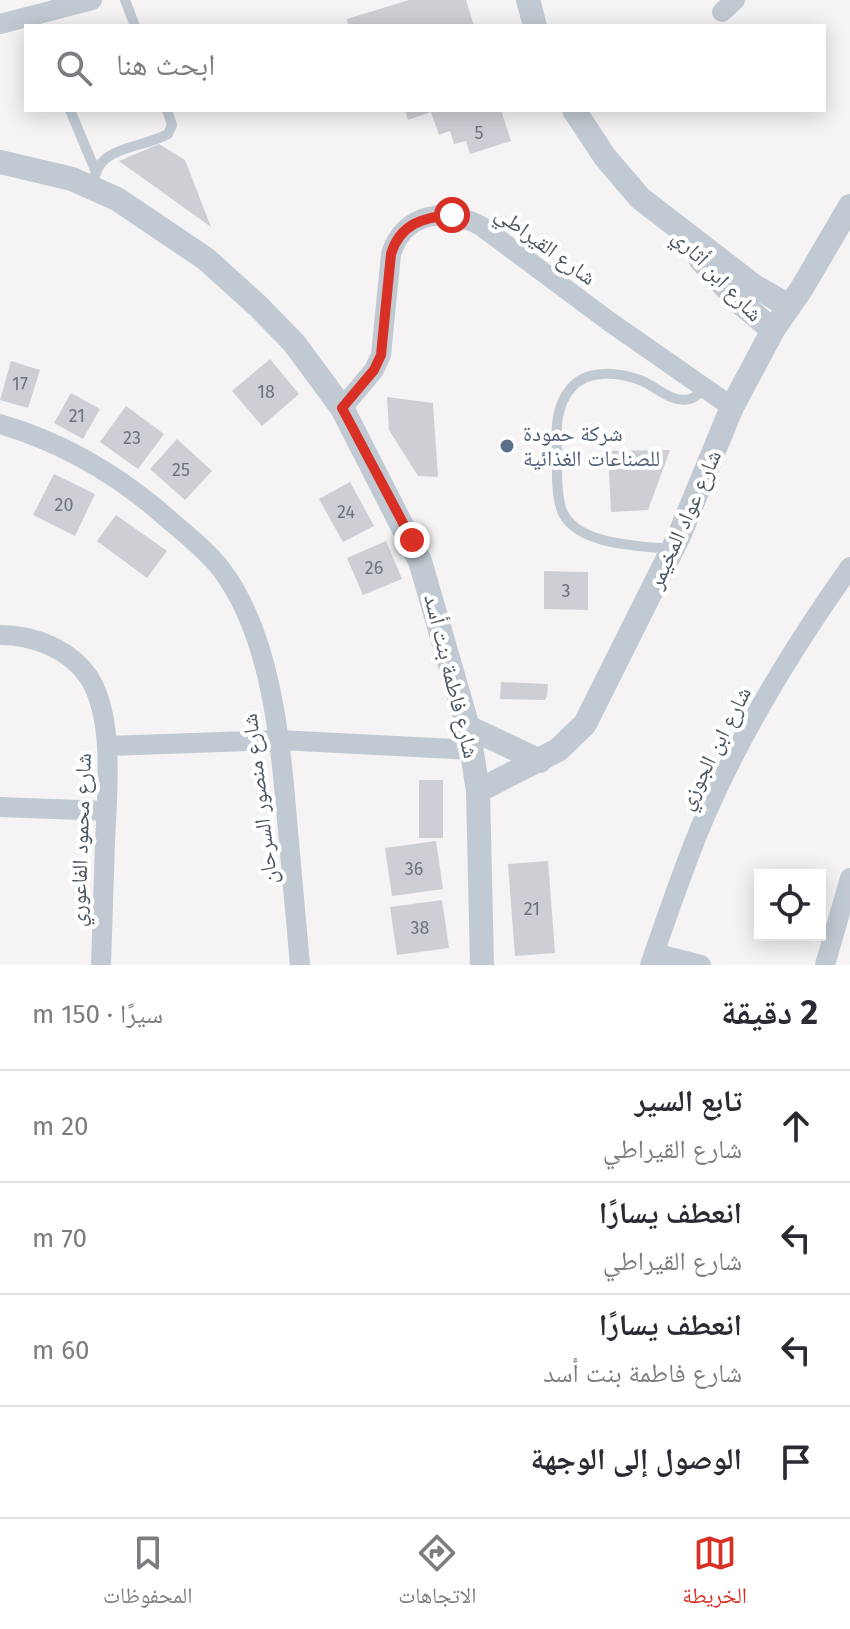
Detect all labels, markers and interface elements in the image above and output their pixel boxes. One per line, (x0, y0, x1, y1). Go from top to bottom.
search box (24, 24, 826, 112)
icon: search (52, 46, 96, 90)
text: ابحث هنا (116, 47, 215, 83)
house number: 5 (474, 122, 484, 144)
route start (434, 197, 470, 233)
street label: شارع القيراطي (488, 200, 601, 294)
street label: شارع ابن أثاري (664, 224, 768, 330)
house number: 17 (12, 373, 28, 395)
house number: 18 (257, 381, 275, 403)
house number: 21 (69, 405, 85, 427)
place label: شركة حمودة للصناعات الغذائية (523, 420, 660, 472)
house number: 23 (123, 427, 141, 449)
marker: شركة حمودة للصناعات الغذائية (498, 437, 516, 455)
street label: شارع عواد المخيمر (641, 446, 727, 594)
house number: 25 (172, 459, 190, 481)
house number: 20 (55, 494, 73, 516)
house number: 24 (337, 501, 355, 523)
route end (394, 522, 430, 558)
house number: 26 (365, 557, 383, 579)
house number: 3 (562, 580, 570, 602)
street label: شارع فاطمة بنت أسد (418, 591, 485, 761)
street label: شارع ابن الجوزي (672, 682, 760, 816)
street label: شارع منصور السرحان (236, 712, 283, 886)
street label: شارع محمود الفاعوري (64, 753, 101, 928)
house number: 36 (405, 858, 423, 880)
map controls (754, 869, 826, 941)
button: locate (754, 869, 826, 941)
house number: 21 (524, 898, 540, 920)
house number: 38 (411, 917, 430, 939)
text: 2 دقيقة (721, 992, 818, 1033)
text: سيرًا · 150 m (32, 999, 163, 1030)
text: تابع السير (635, 1083, 742, 1119)
icon: ahead (774, 1104, 818, 1148)
text: 20 m (32, 1111, 89, 1142)
text: شارع القيراطي (603, 1134, 742, 1165)
text: انعطف يسارًا (599, 1195, 742, 1231)
icon: left (774, 1216, 818, 1260)
text: 70 m (32, 1223, 87, 1254)
text: شارع القيراطي (603, 1246, 742, 1277)
text: انعطف يسارًا (599, 1307, 742, 1343)
icon: left (774, 1328, 818, 1372)
text: 60 m (32, 1335, 90, 1366)
text: شارع فاطمة بنت أسد (543, 1358, 742, 1389)
icon: arrive (774, 1440, 818, 1484)
text: الوصول إلى الوجهة (531, 1441, 742, 1477)
tab: المحفوظات (103, 1531, 192, 1617)
tab: الاتجاهات (398, 1531, 476, 1617)
tab: الخريطة (682, 1531, 747, 1617)

